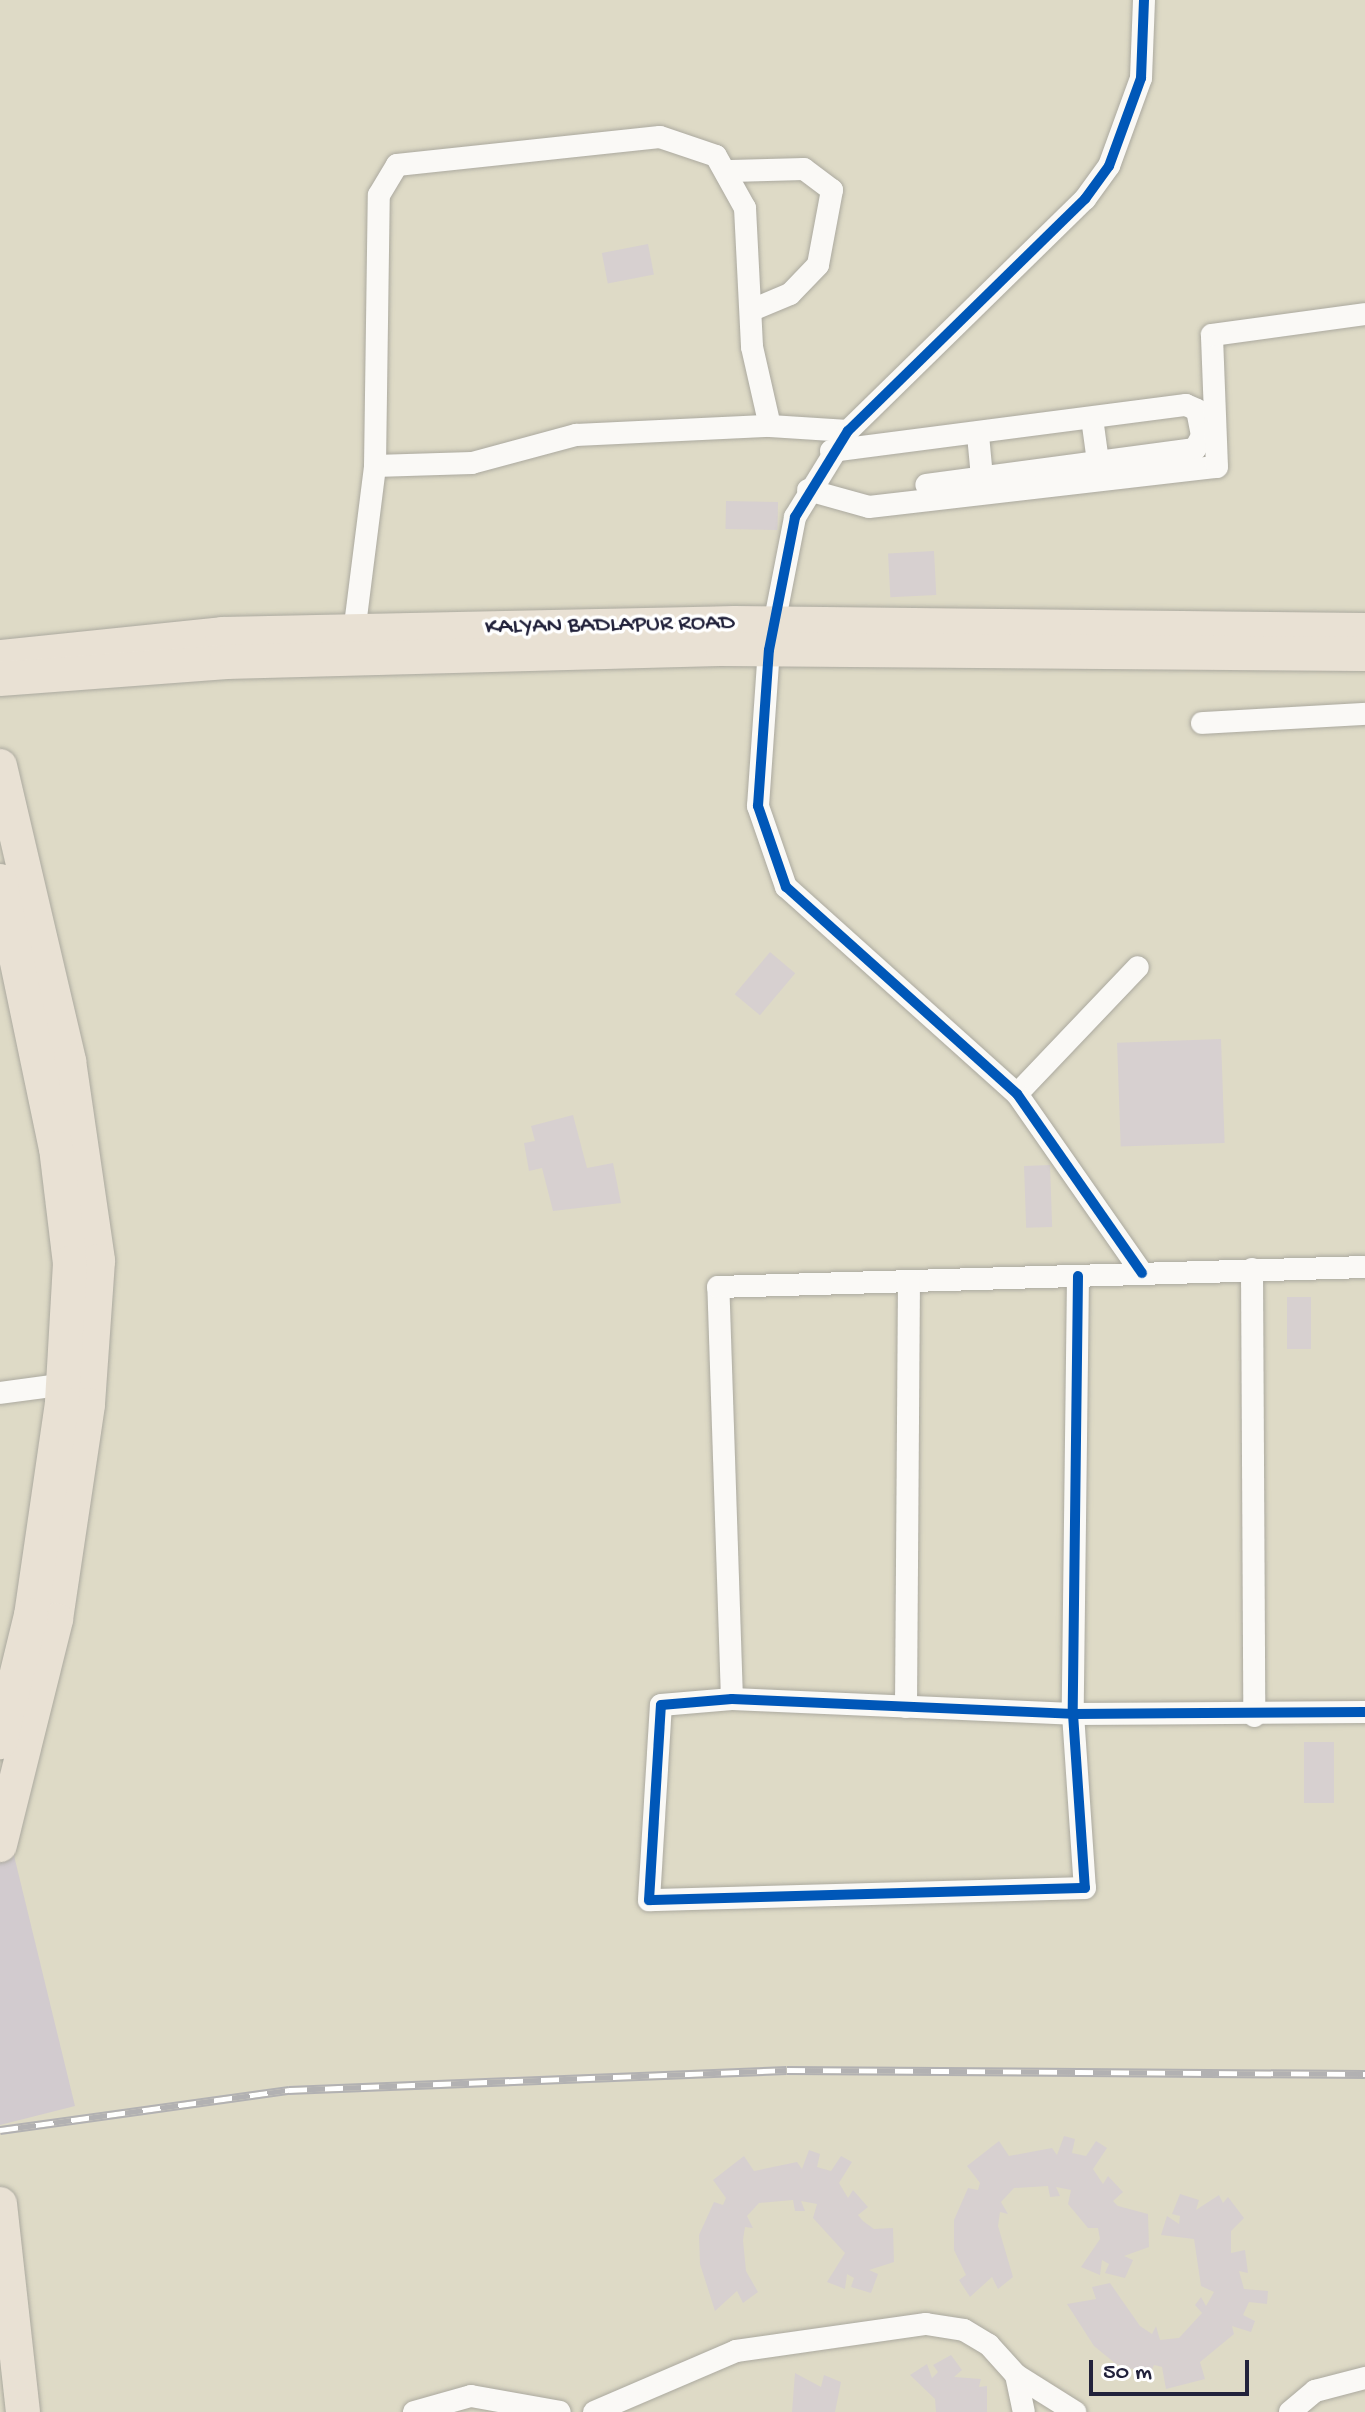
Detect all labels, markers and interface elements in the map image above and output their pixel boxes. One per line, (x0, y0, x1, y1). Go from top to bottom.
street label: KALYAN BADLAPUR ROAD (485, 609, 735, 643)
scale bar (1093, 2344, 1253, 2394)
text: 50 m (1103, 2359, 1152, 2388)

